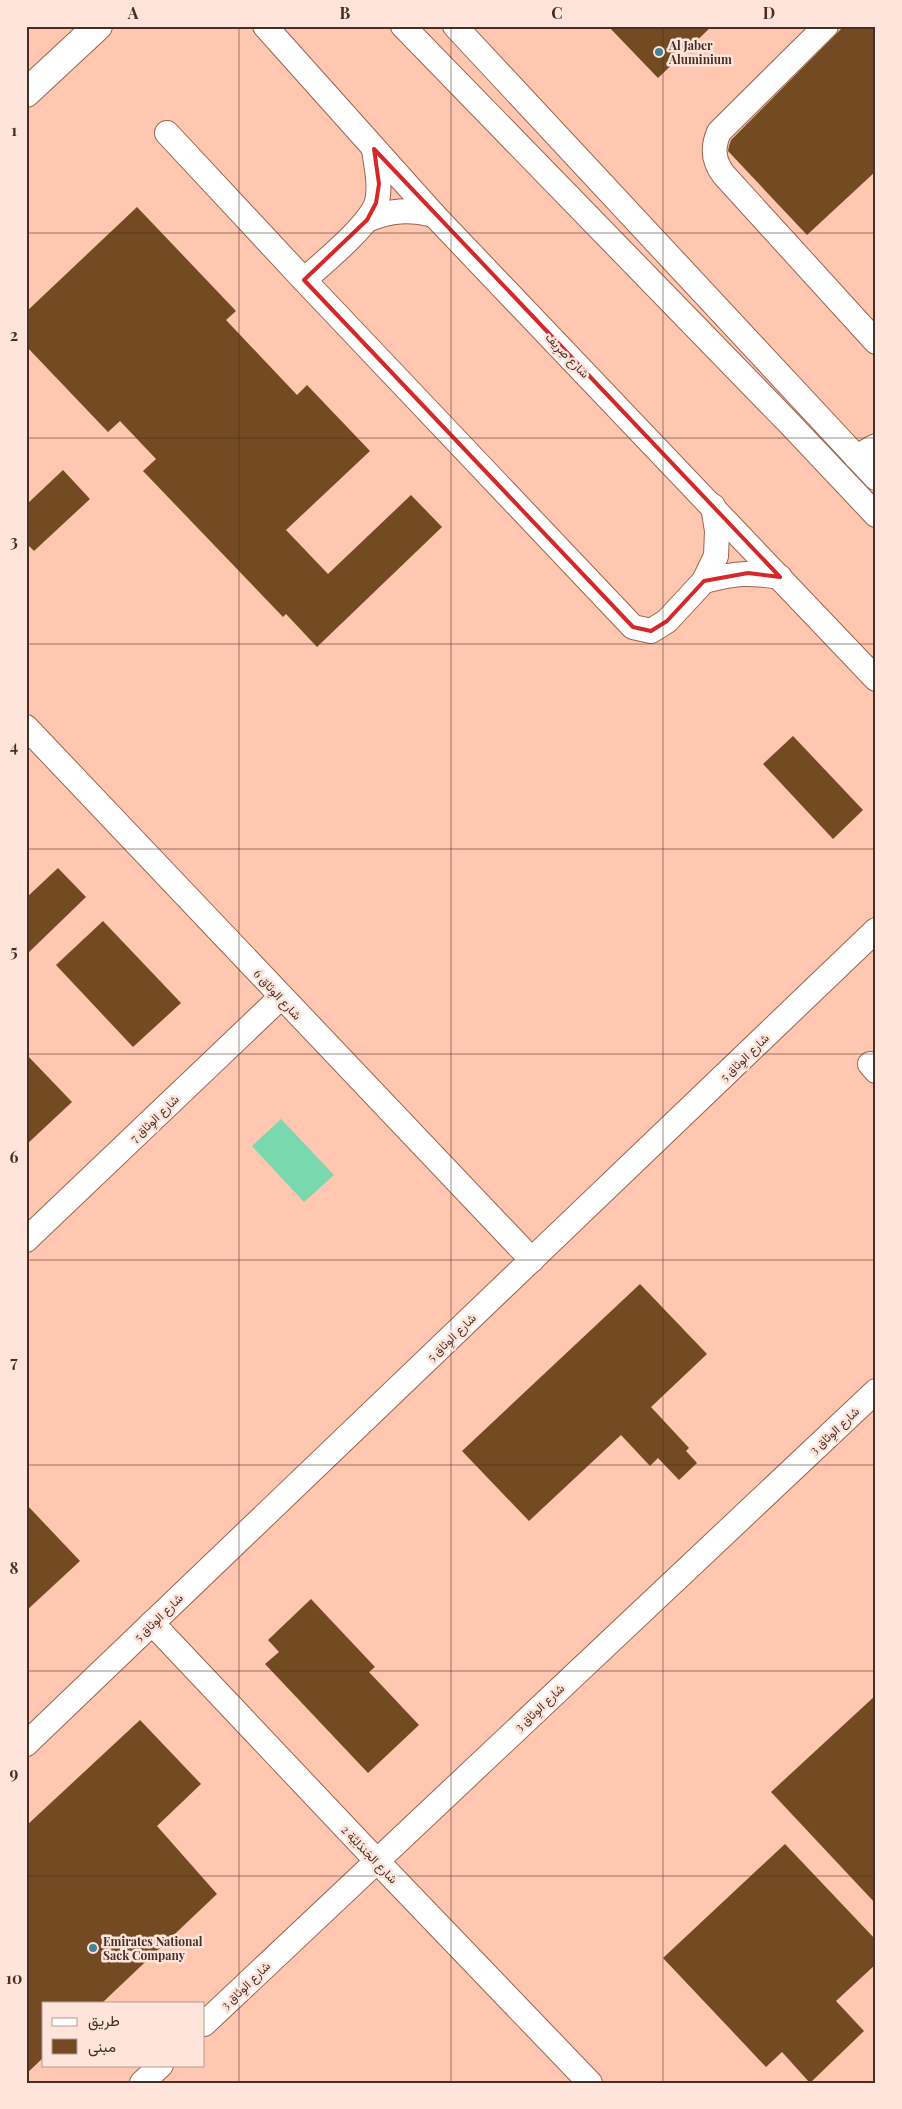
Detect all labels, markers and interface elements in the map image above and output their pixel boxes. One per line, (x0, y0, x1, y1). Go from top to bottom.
text: A (127, 2, 139, 23)
text: B (340, 2, 351, 23)
text: C (551, 2, 563, 23)
text: D (763, 2, 775, 23)
place label: Al Jaber Aluminium (668, 37, 732, 67)
marker: Al Jaber Aluminium (653, 46, 665, 58)
text: 1 (11, 119, 17, 140)
text: 2 (10, 324, 18, 345)
street label: شارع صِرِيف (541, 329, 593, 382)
text: 3 (10, 530, 18, 551)
text: 4 (10, 735, 18, 756)
text: 5 (10, 940, 18, 961)
street label: شارع الوِثاق 6 (249, 965, 305, 1024)
street label: شارع الوِثاق 5 (716, 1030, 773, 1086)
street label: شارع الوِثاق 7 (126, 1091, 183, 1147)
text: 6 (10, 1146, 19, 1167)
street label: شارع الوِثاق 5 (423, 1310, 480, 1366)
text: 7 (10, 1351, 18, 1372)
street label: شارع الوِثاق 3 (806, 1403, 864, 1459)
text: 8 (10, 1557, 19, 1578)
street label: شارع الوِثاق 5 (130, 1590, 187, 1646)
street label: شارع الوِثاق 3 (511, 1680, 569, 1736)
text: 9 (10, 1762, 19, 1783)
street label: شارع الجَندَلِيَّة 2 (337, 1822, 402, 1888)
place label: Emirates National Sack Company (103, 1933, 203, 1963)
marker: Emirates National Sack Company (87, 1942, 99, 1954)
street label: شارع الوِثاق 3 (217, 1958, 275, 2014)
text: 10 (6, 1967, 22, 1988)
legend (42, 2002, 205, 2066)
text: طريق (88, 2010, 120, 2031)
text: مبنى (88, 2036, 116, 2057)

